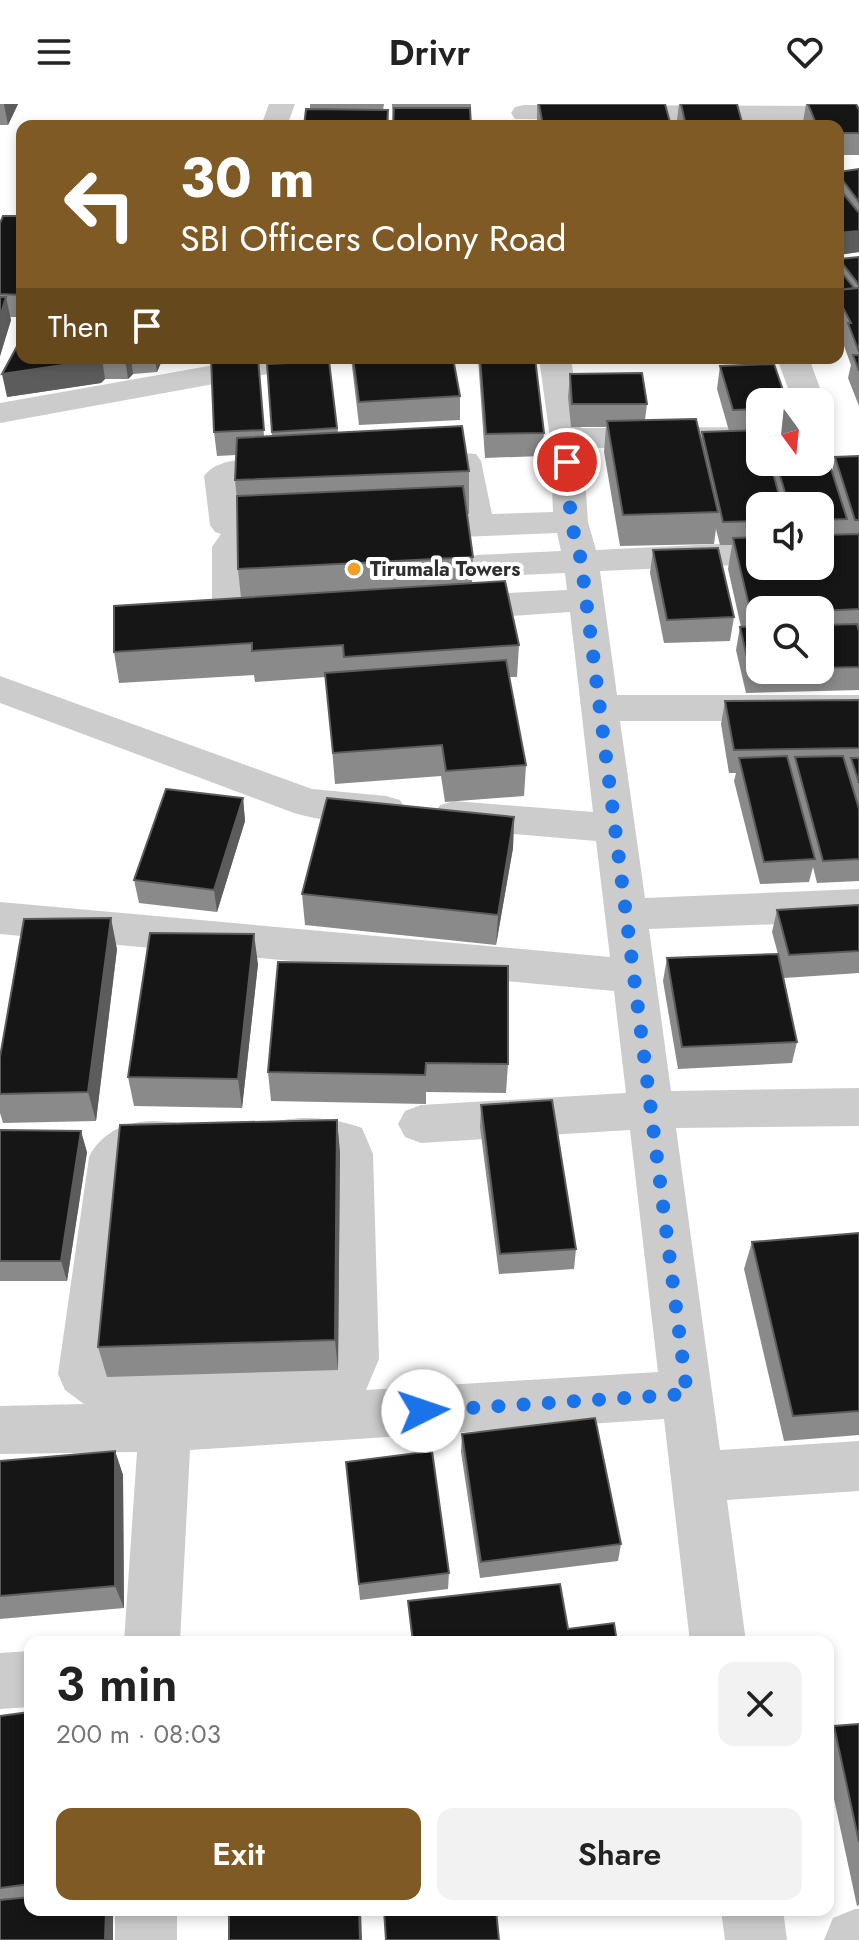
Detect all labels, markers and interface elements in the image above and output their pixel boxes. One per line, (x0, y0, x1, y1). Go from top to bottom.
text: Drivr (389, 26, 470, 78)
icon: menu (32, 30, 76, 74)
icon: heart (783, 30, 827, 74)
text: 30 m (180, 137, 315, 218)
icon: left (48, 152, 152, 256)
text: SBI Officers Colony Road (180, 212, 567, 264)
icon: arrive (125, 304, 169, 348)
text: Then (48, 305, 109, 348)
north arrow (746, 388, 834, 476)
map controls (746, 388, 834, 684)
pin (533, 428, 601, 496)
icon: arrive (545, 440, 589, 484)
button: sound (746, 492, 834, 580)
place label: Tirumala Towers (370, 555, 520, 584)
marker: Tirumala Towers (345, 560, 363, 578)
button: search (746, 596, 834, 684)
position arrow (381, 1369, 465, 1453)
text: 3 min (56, 1650, 178, 1719)
button: close (718, 1662, 802, 1746)
text: 200 m · 08:03 (56, 1715, 221, 1753)
button: Exit (56, 1808, 421, 1900)
button: Share (437, 1808, 802, 1900)

